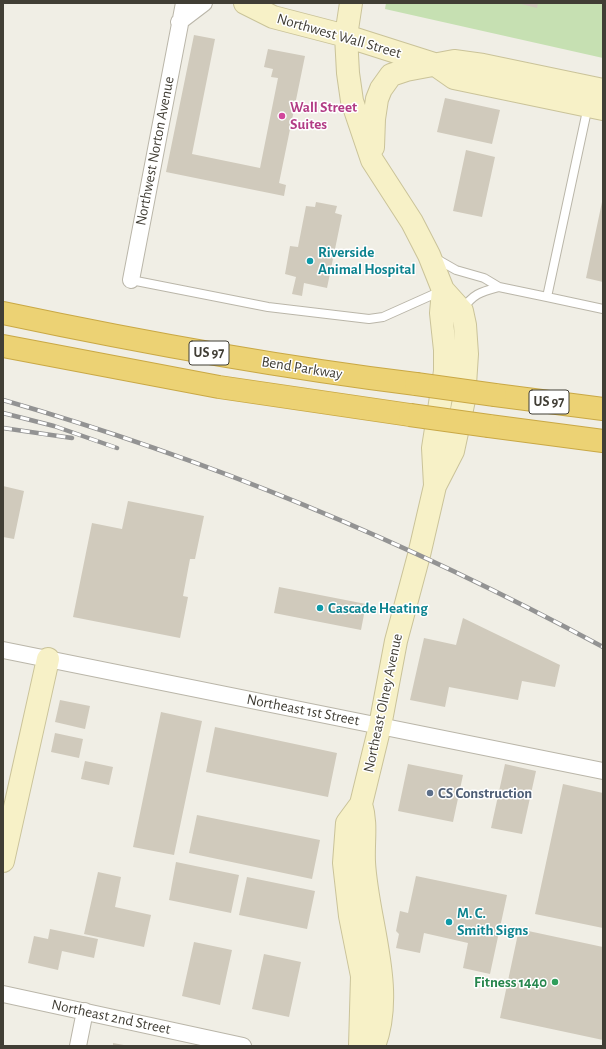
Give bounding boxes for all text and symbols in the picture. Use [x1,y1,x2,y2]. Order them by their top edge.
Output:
street label: Northwest Wall Street [275,10,403,62]
street label: Northwest Norton Avenue [132,75,178,227]
place label: Wall Street Suites [290,98,357,133]
marker: Wall Street Suites [277,111,287,121]
place label: Riverside Animal Hospital [318,243,416,278]
marker: Riverside Animal Hospital [305,256,315,266]
road number: US 97 [189,341,229,365]
street label: Bend Parkway [260,353,344,383]
road number: US 97 [529,390,569,414]
place label: Cascade Heating [328,599,428,617]
marker: Cascade Heating [315,603,325,613]
street label: Northeast Olney Avenue [359,632,407,774]
street label: Northeast 1st Street [245,690,361,730]
place label: CS Construction [438,784,532,802]
marker: CS Construction [425,788,435,798]
place label: M. C. Smith Signs [457,904,528,939]
marker: M. C. Smith Signs [444,917,454,927]
place label: Fitness 1440 [474,973,547,991]
marker: Fitness 1440 [550,977,560,987]
street label: Northeast 2nd Street [50,996,172,1038]

